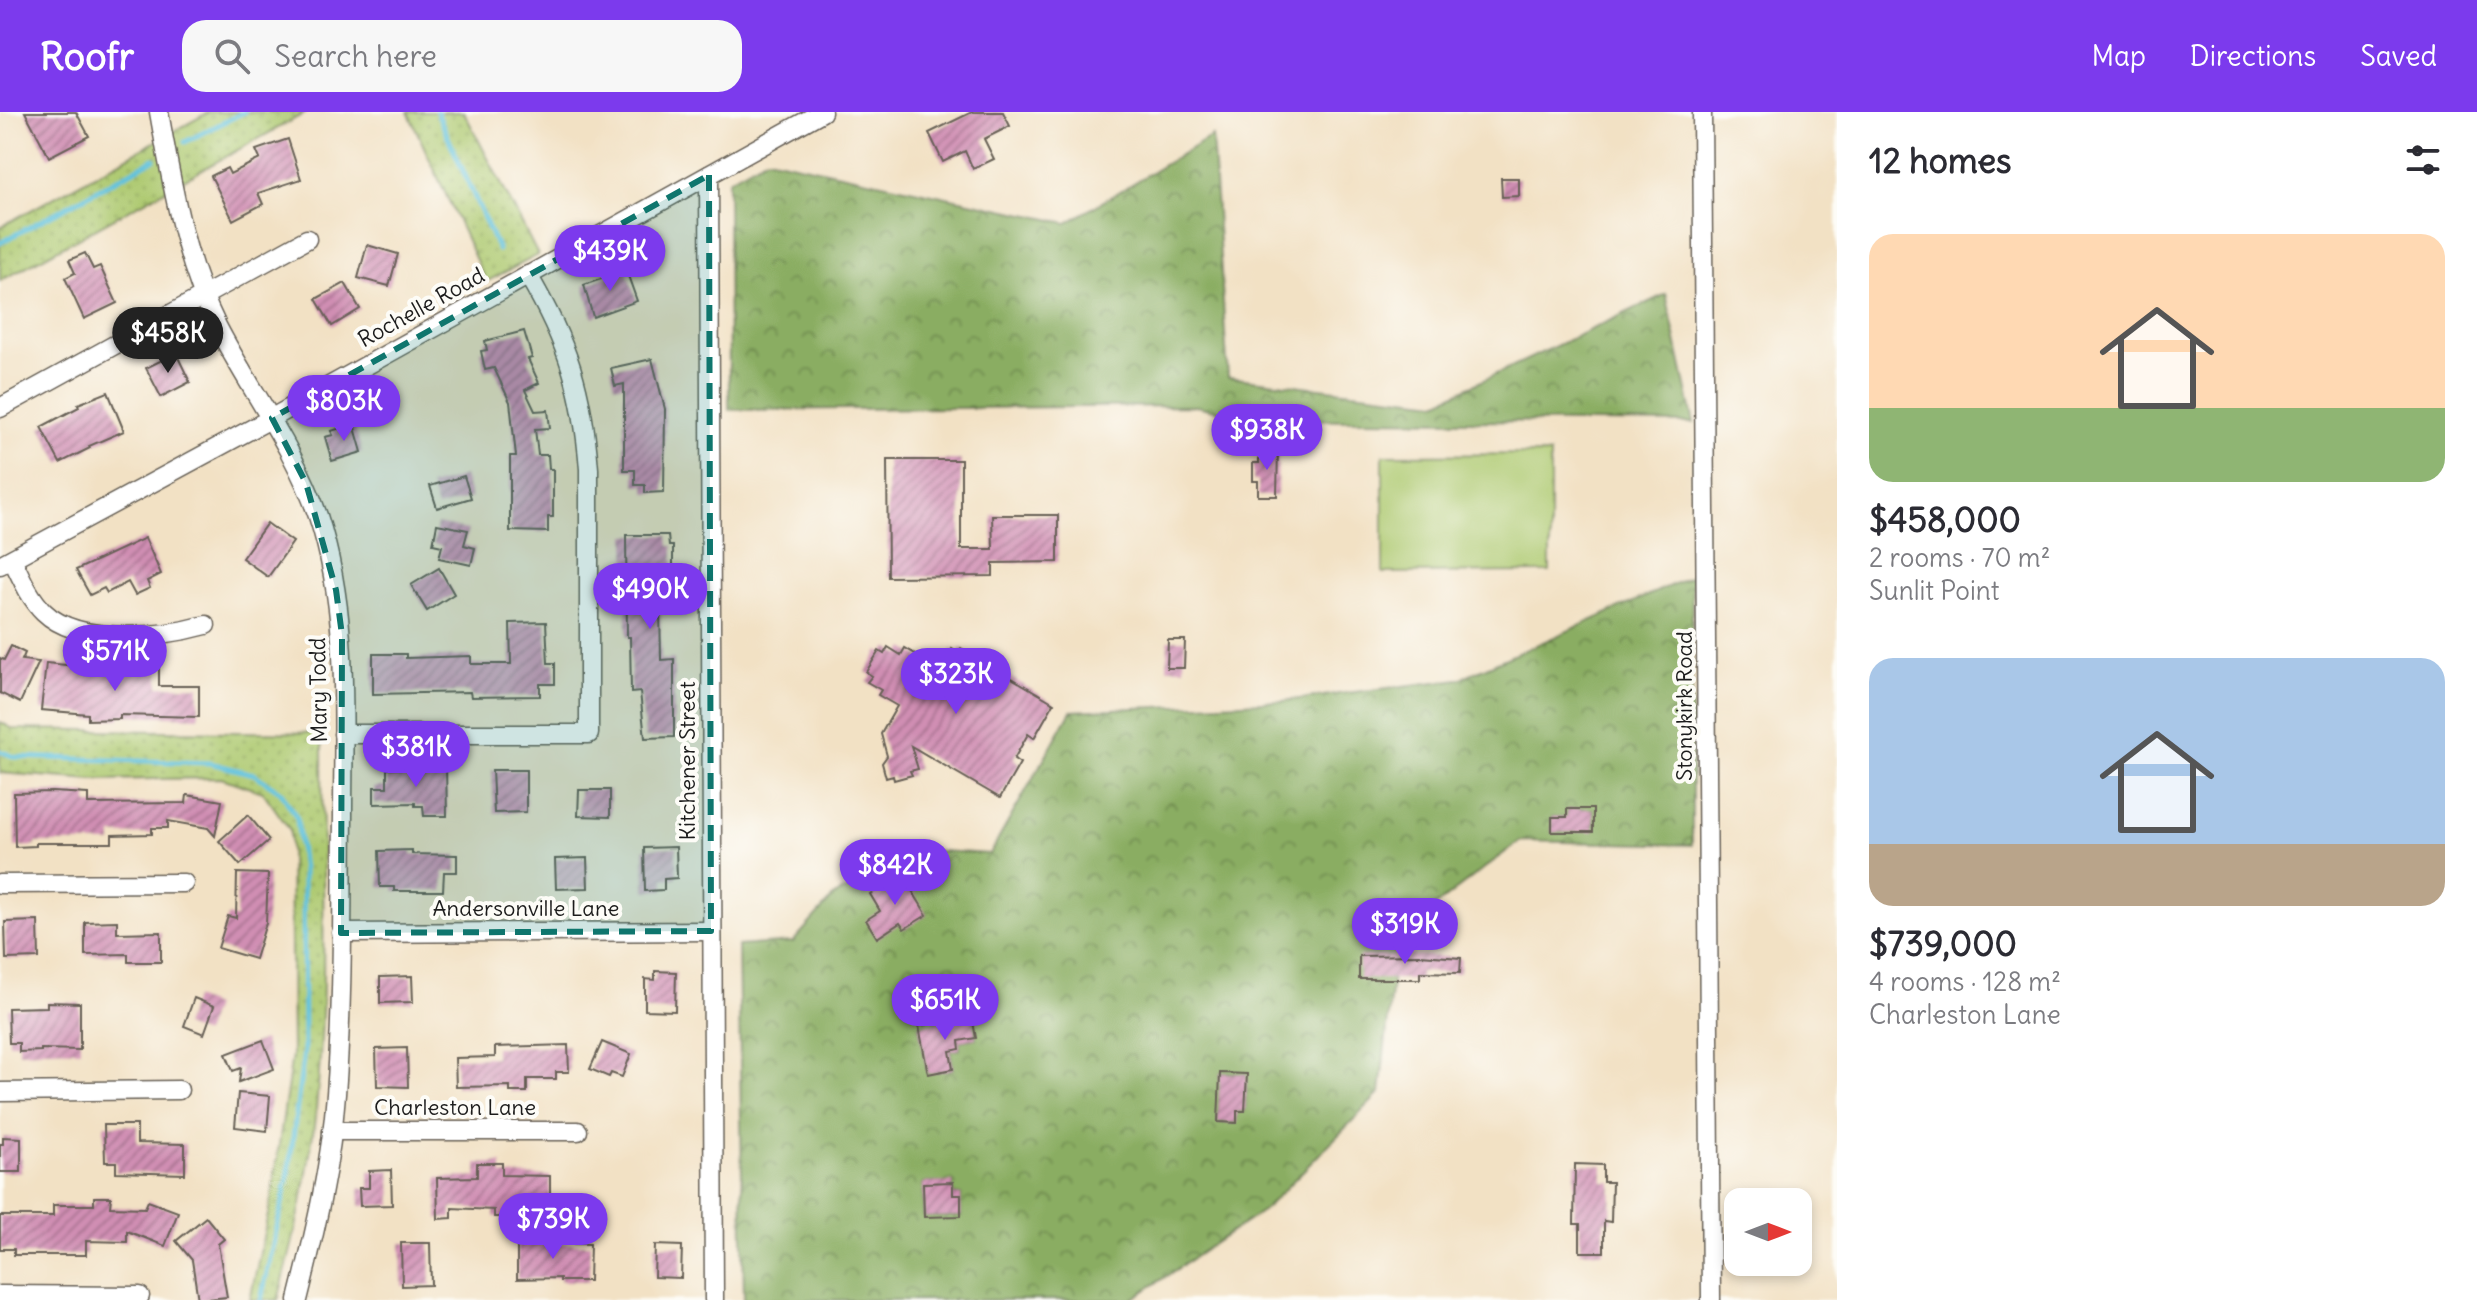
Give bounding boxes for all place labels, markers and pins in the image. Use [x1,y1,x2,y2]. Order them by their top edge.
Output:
pin: $439K [554,225,666,293]
pin: $458K [112,307,224,375]
pin: $803K [288,375,400,443]
pin: $938K [1211,404,1323,472]
pin: $490K [594,563,706,631]
pin: $571K [59,625,171,693]
pin: $323K [900,648,1012,716]
pin: $381K [360,721,472,789]
pin: $842K [839,839,951,907]
pin: $319K [1349,898,1461,966]
pin: $651K [889,974,1001,1042]
pin: $739K [497,1193,609,1261]

